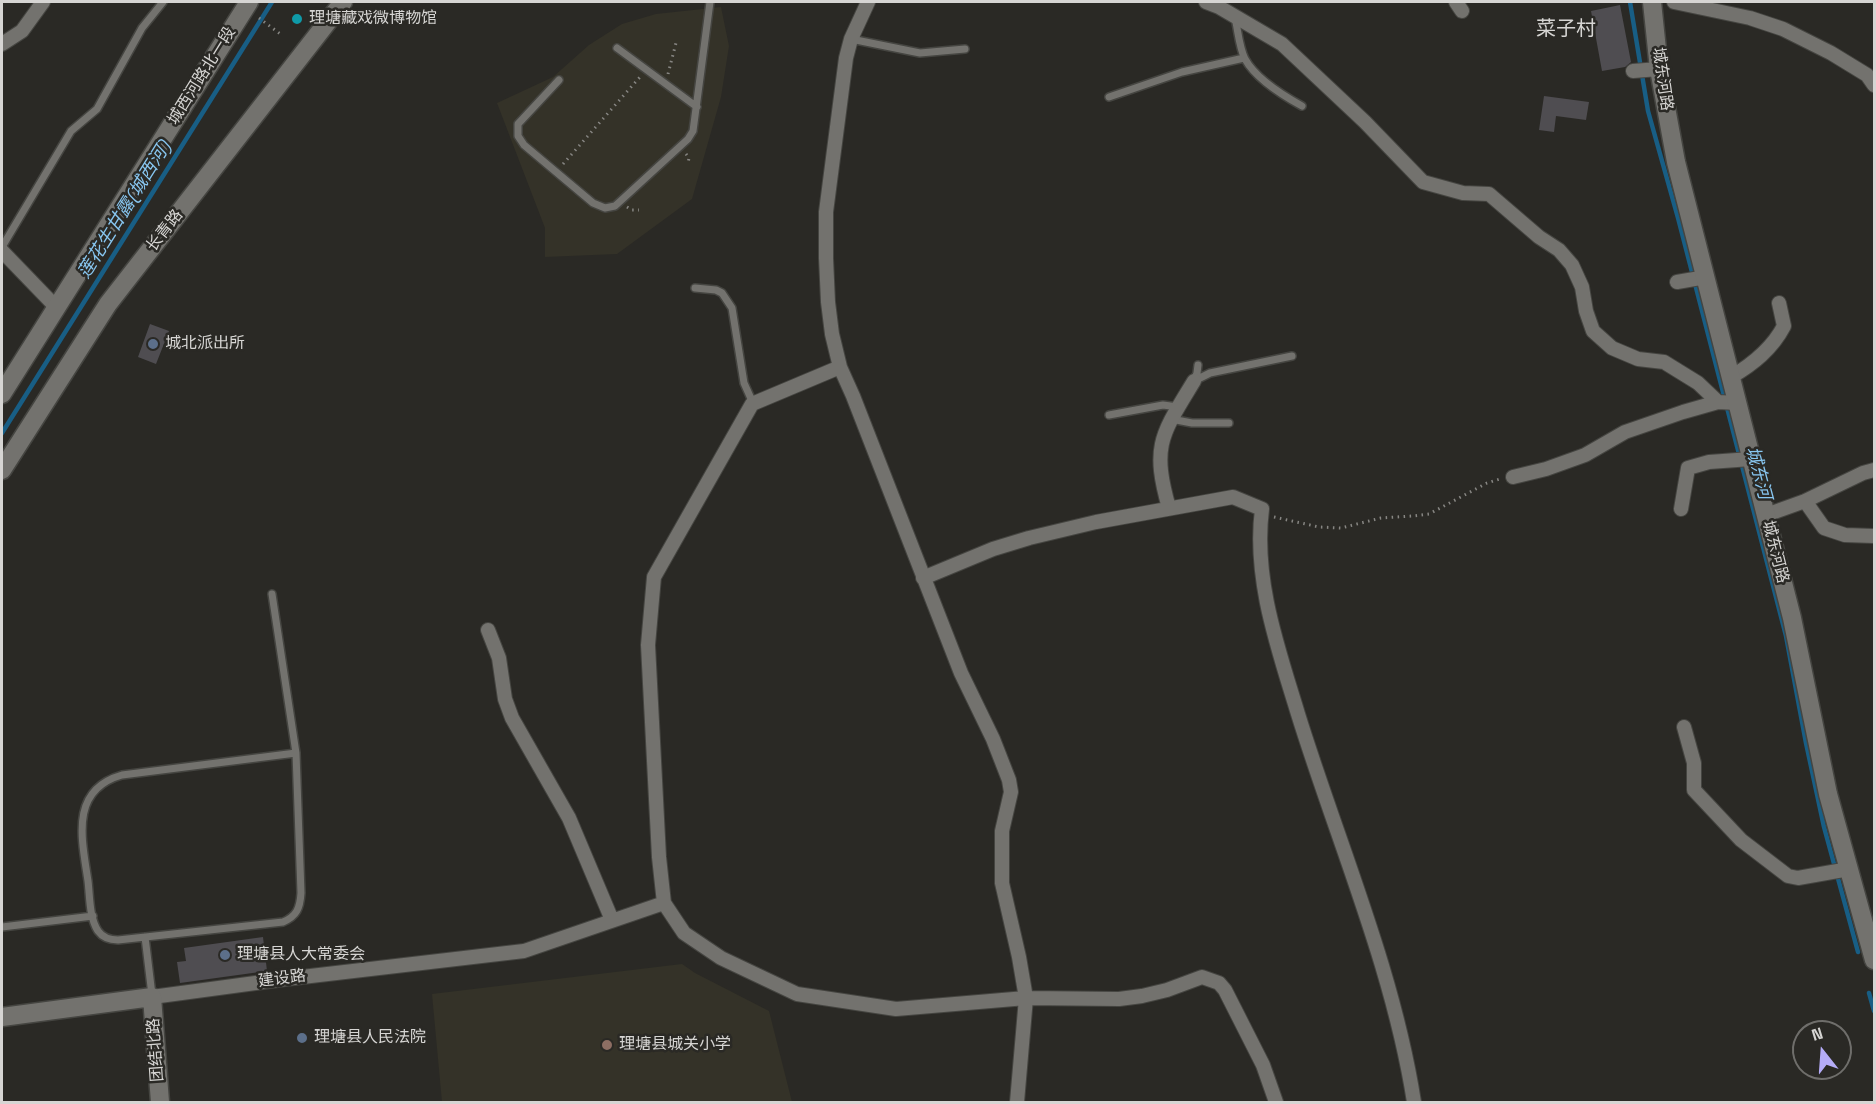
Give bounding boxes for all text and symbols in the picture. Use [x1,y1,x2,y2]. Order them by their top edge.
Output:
place label: 理塘藏戏微博物馆 [309,9,437,29]
marker: 理塘藏戏微博物馆 [290,12,304,26]
district label: 菜子村 [1536,18,1596,42]
street label: 城西河路北一段 [164,23,240,129]
street label: 城东河路 [1648,46,1676,112]
water label: 莲花生甘露(城西河) [74,137,176,283]
street label: 长青路 [143,206,187,256]
place label: 城北派出所 [165,334,245,354]
marker: 城北派出所 [146,337,160,351]
water label: 城东河 [1741,444,1775,502]
street label: 城东河路 [1758,519,1792,585]
place label: 理塘县人大常委会 [237,945,365,965]
marker: 理塘县人大常委会 [218,948,232,962]
street label: 建设路 [257,967,307,991]
street label: 团结北路 [144,1017,168,1083]
north arrow [1792,1020,1852,1080]
text: N [1809,1023,1825,1046]
place label: 理塘县人民法院 [314,1028,426,1048]
marker: 理塘县人民法院 [295,1031,309,1045]
place label: 理塘县城关小学 [619,1035,731,1055]
marker: 理塘县城关小学 [600,1038,614,1052]

